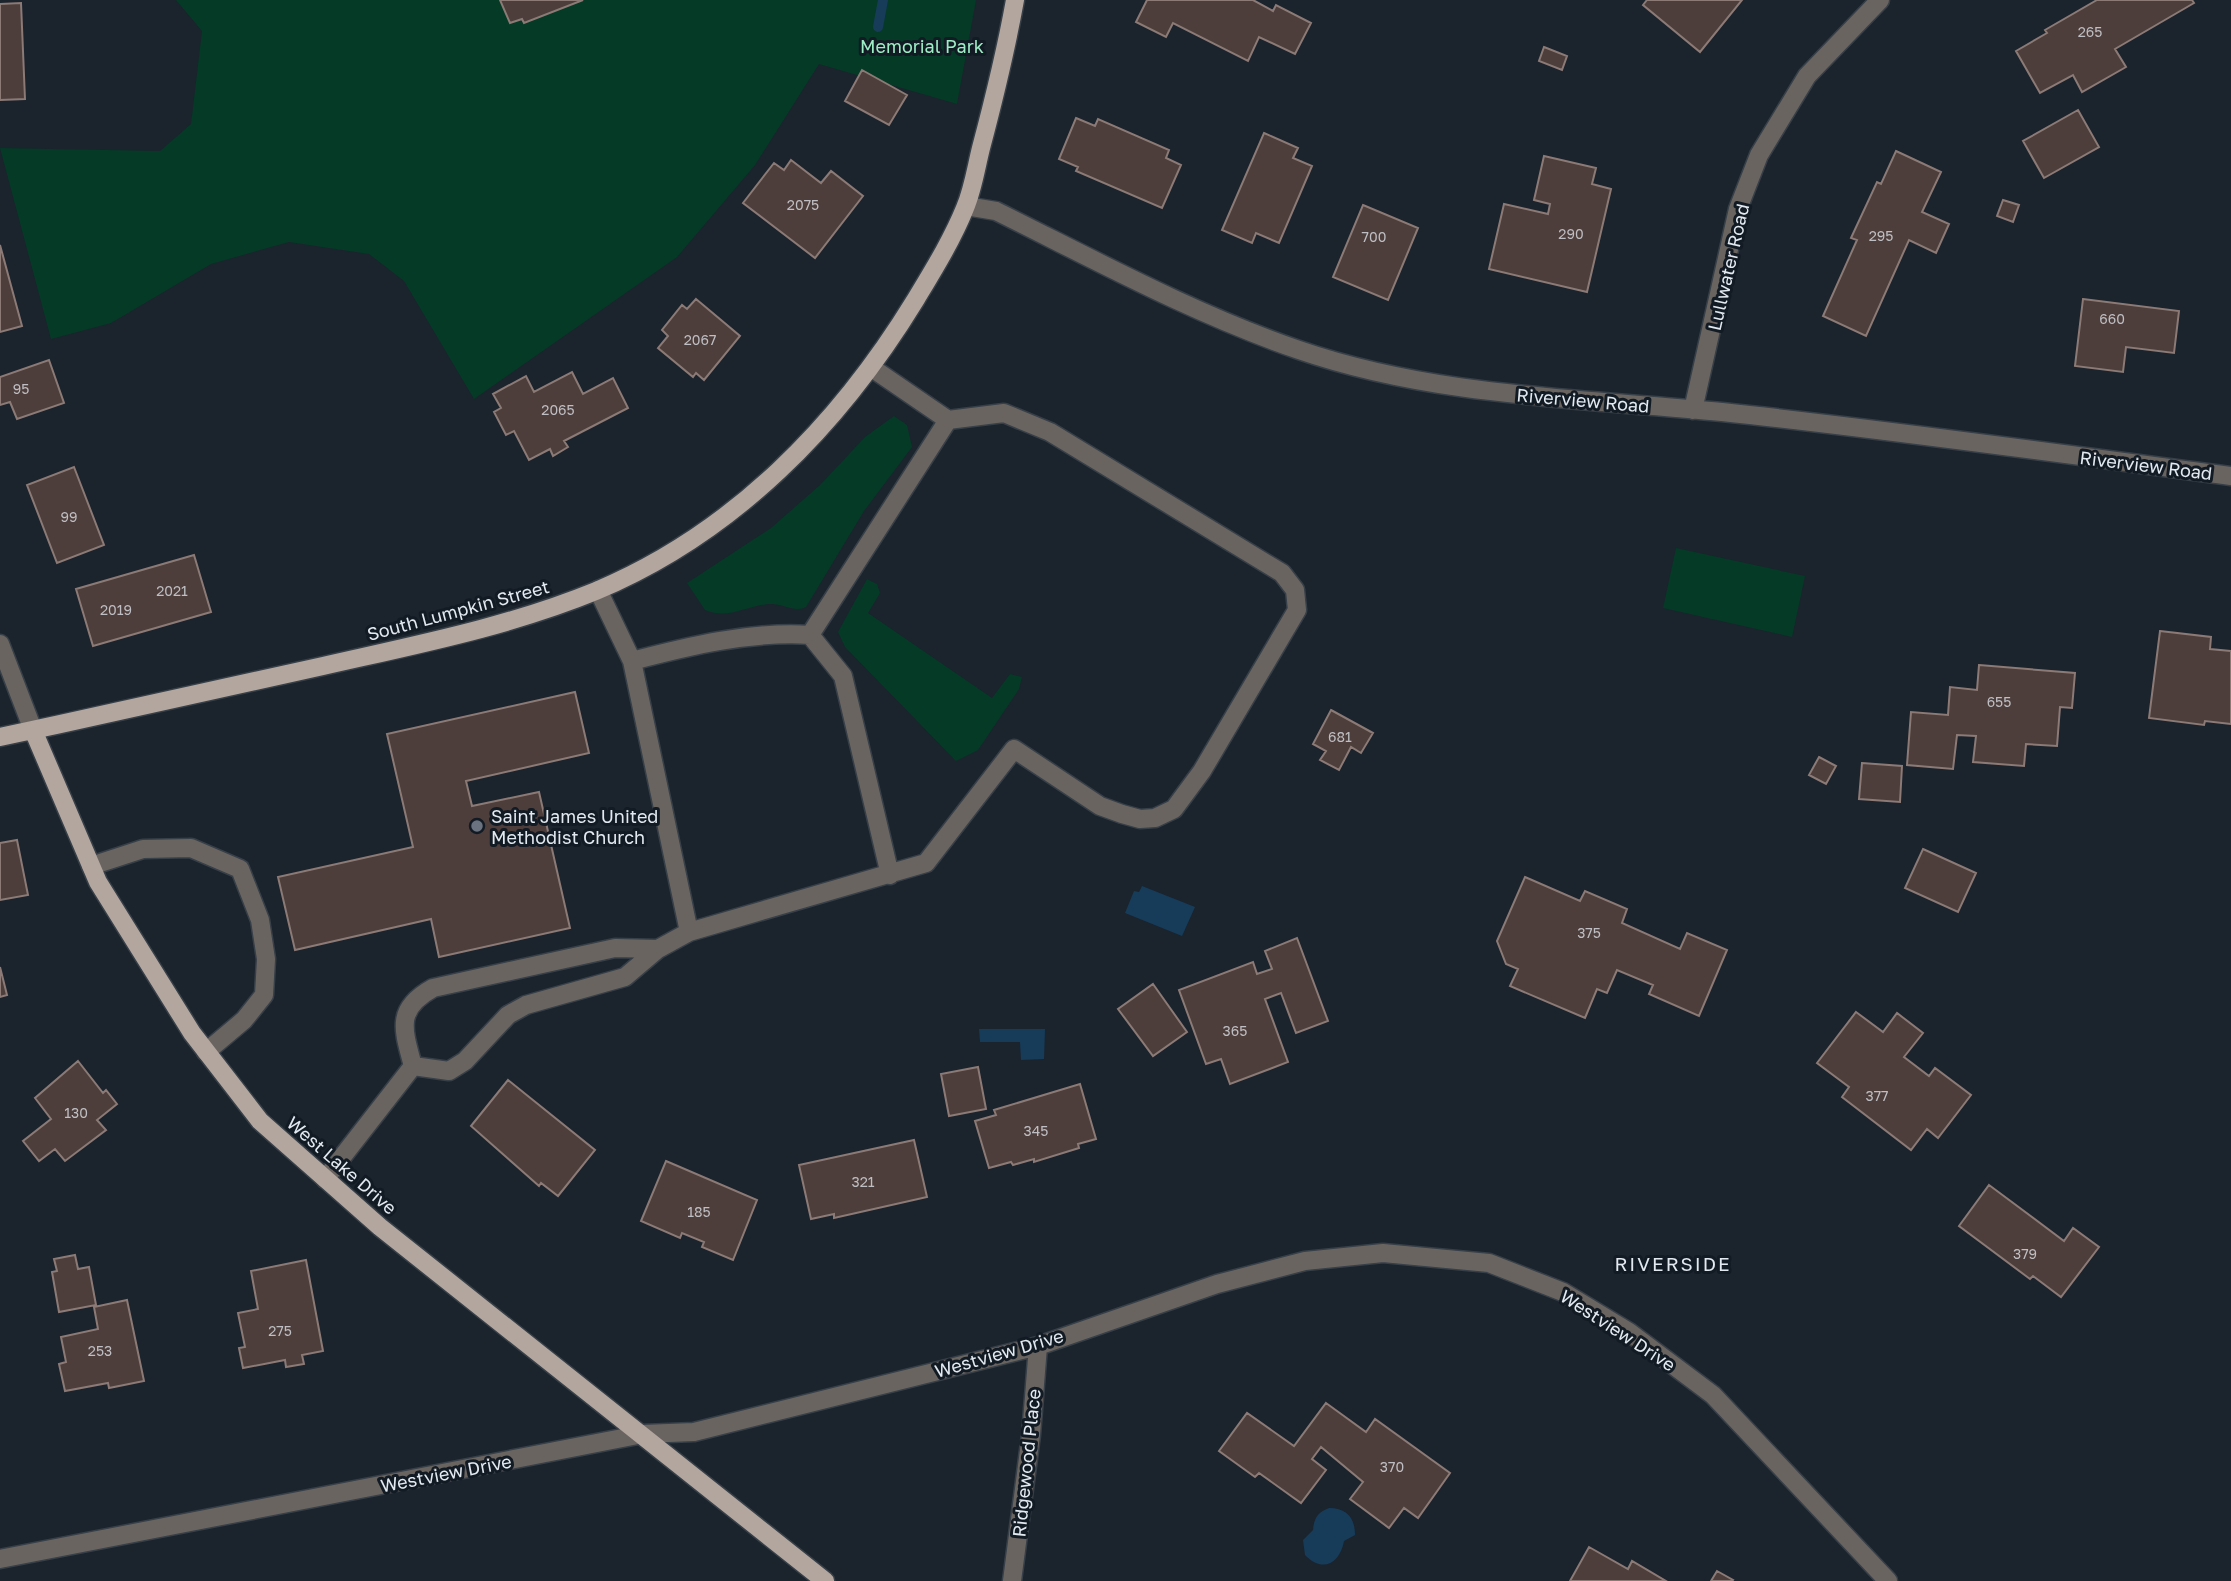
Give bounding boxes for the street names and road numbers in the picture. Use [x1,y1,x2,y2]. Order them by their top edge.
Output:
street label: Lullwater Road [1703,201,1753,333]
street label: Riverview Road [1516,383,1650,417]
street label: Riverview Road [2079,446,2213,484]
street label: South Lumpkin Street [365,575,551,645]
street label: West Lake Drive [283,1111,401,1219]
street label: Westview Drive [1556,1285,1680,1375]
street label: Westview Drive [932,1324,1066,1382]
street label: Ridgewood Place [1007,1388,1045,1538]
street label: Westview Drive [379,1450,513,1496]

